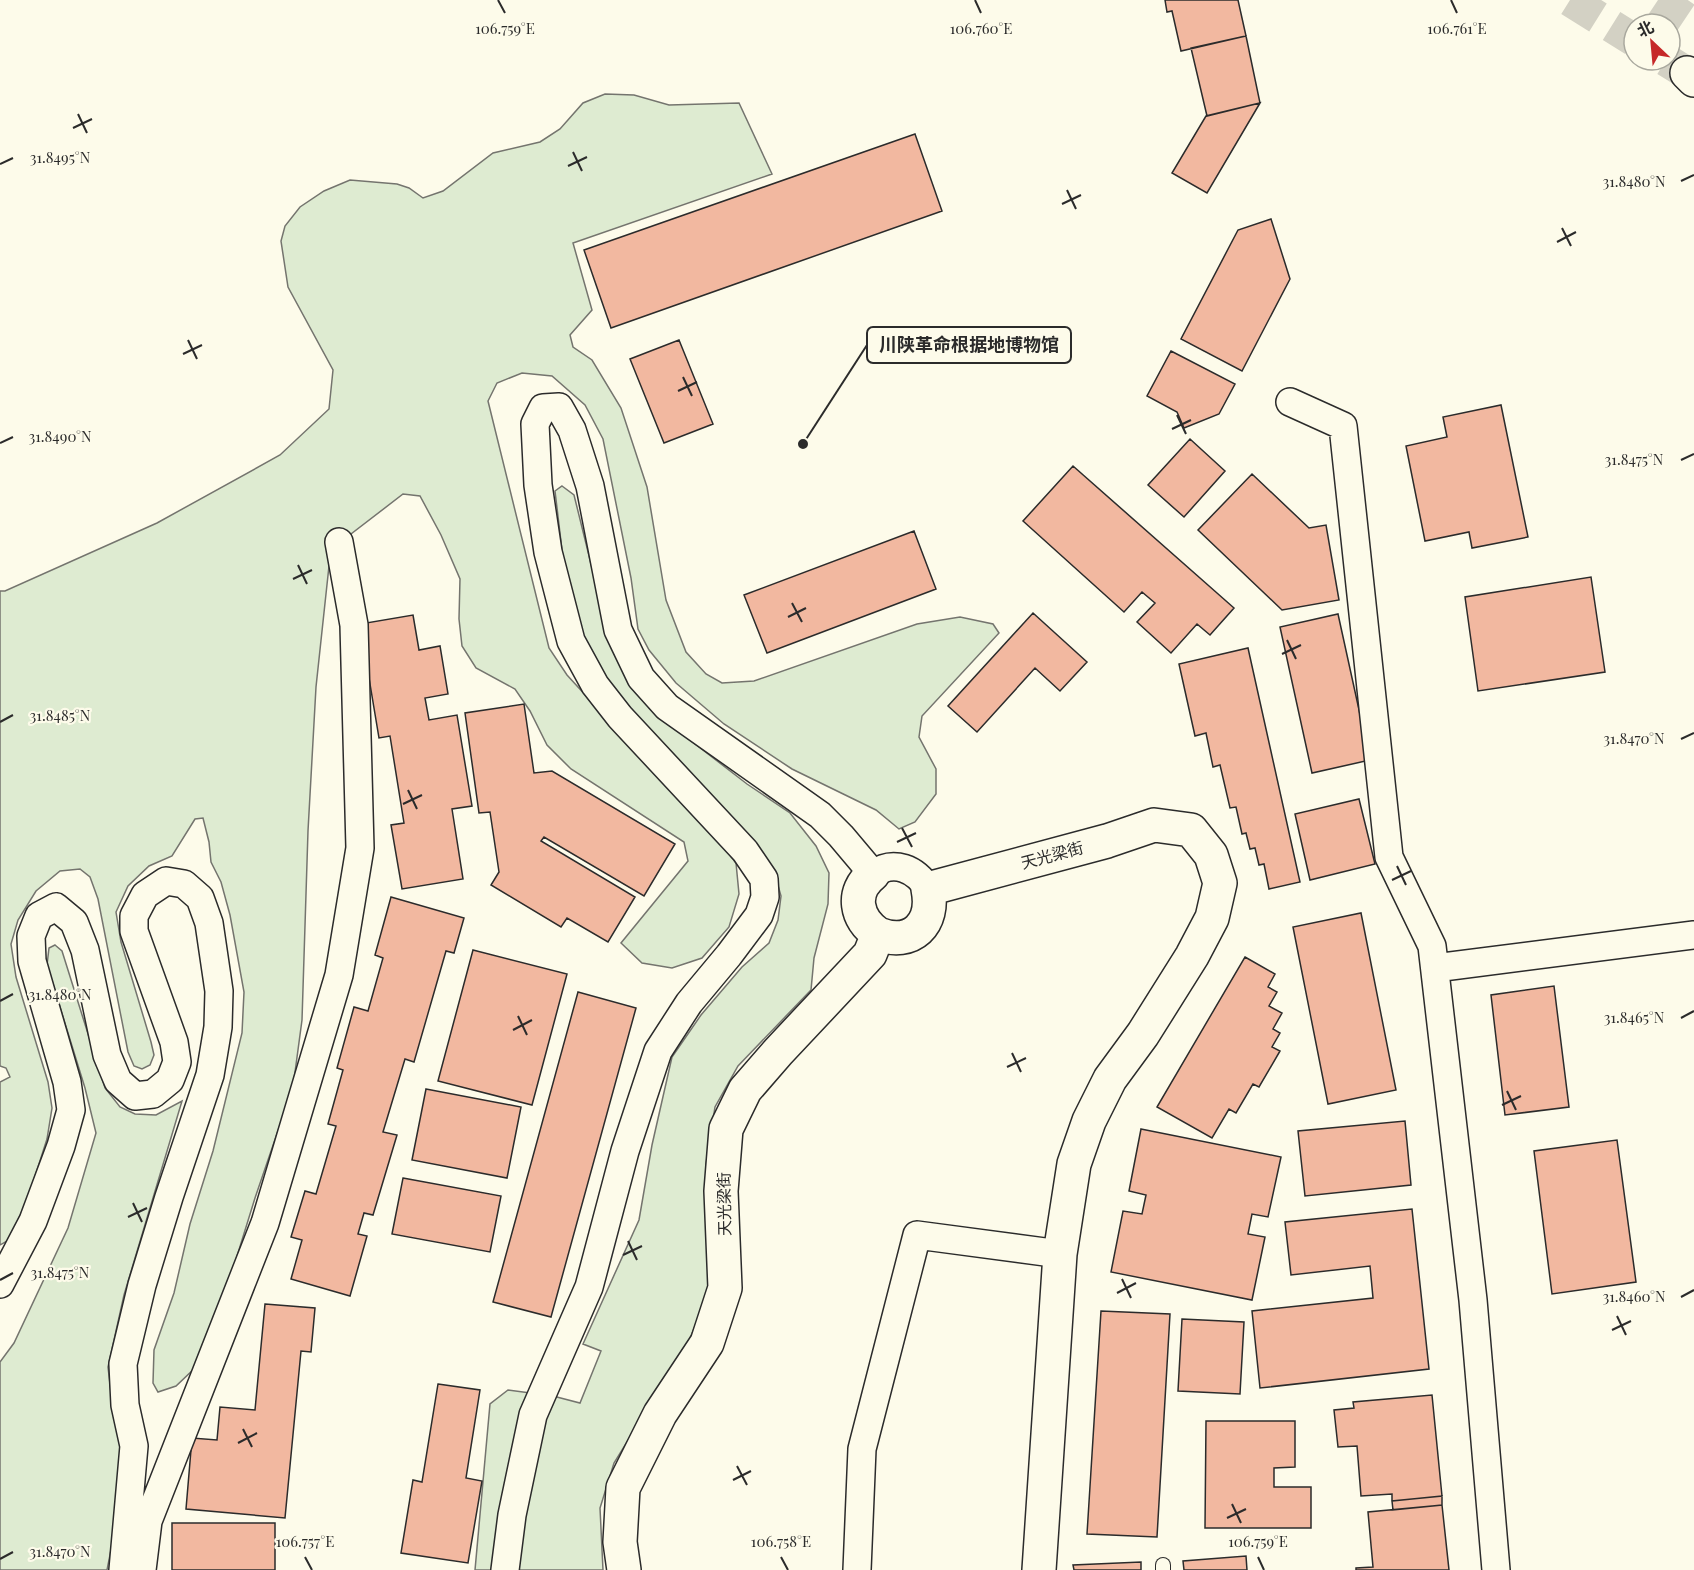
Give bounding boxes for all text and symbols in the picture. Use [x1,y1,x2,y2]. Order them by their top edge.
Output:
north arrow [1622,12,1682,72]
text: 北 [1633,15,1657,41]
text: 106.759°E [475,18,535,38]
text: 106.760°E [950,18,1012,38]
text: 106.761°E [1427,18,1487,38]
text: 31.8495°N [30,147,91,167]
text: 31.8480°N [1602,171,1666,191]
callout: 川陕革命根据地博物馆 [867,327,1071,363]
text: 川陕革命根据地博物馆 [879,332,1059,356]
text: 31.8490°N [28,426,92,446]
text: 31.8475°N [1605,449,1664,469]
text: 31.8485°N [30,705,91,725]
text: 31.8470°N [1603,728,1665,748]
street label: 天光梁街 [1018,836,1086,873]
text: 31.8480°N [28,984,92,1004]
text: 31.8465°N [1604,1007,1665,1027]
street label: 天光梁街 [712,1172,735,1236]
text: 31.8475°N [31,1262,90,1282]
text: 31.8460°N [1602,1286,1666,1306]
text: 106.757°E [276,1531,334,1551]
text: 106.758°E [751,1531,811,1551]
text: 106.759°E [1228,1531,1288,1551]
text: 31.8470°N [29,1541,91,1561]

